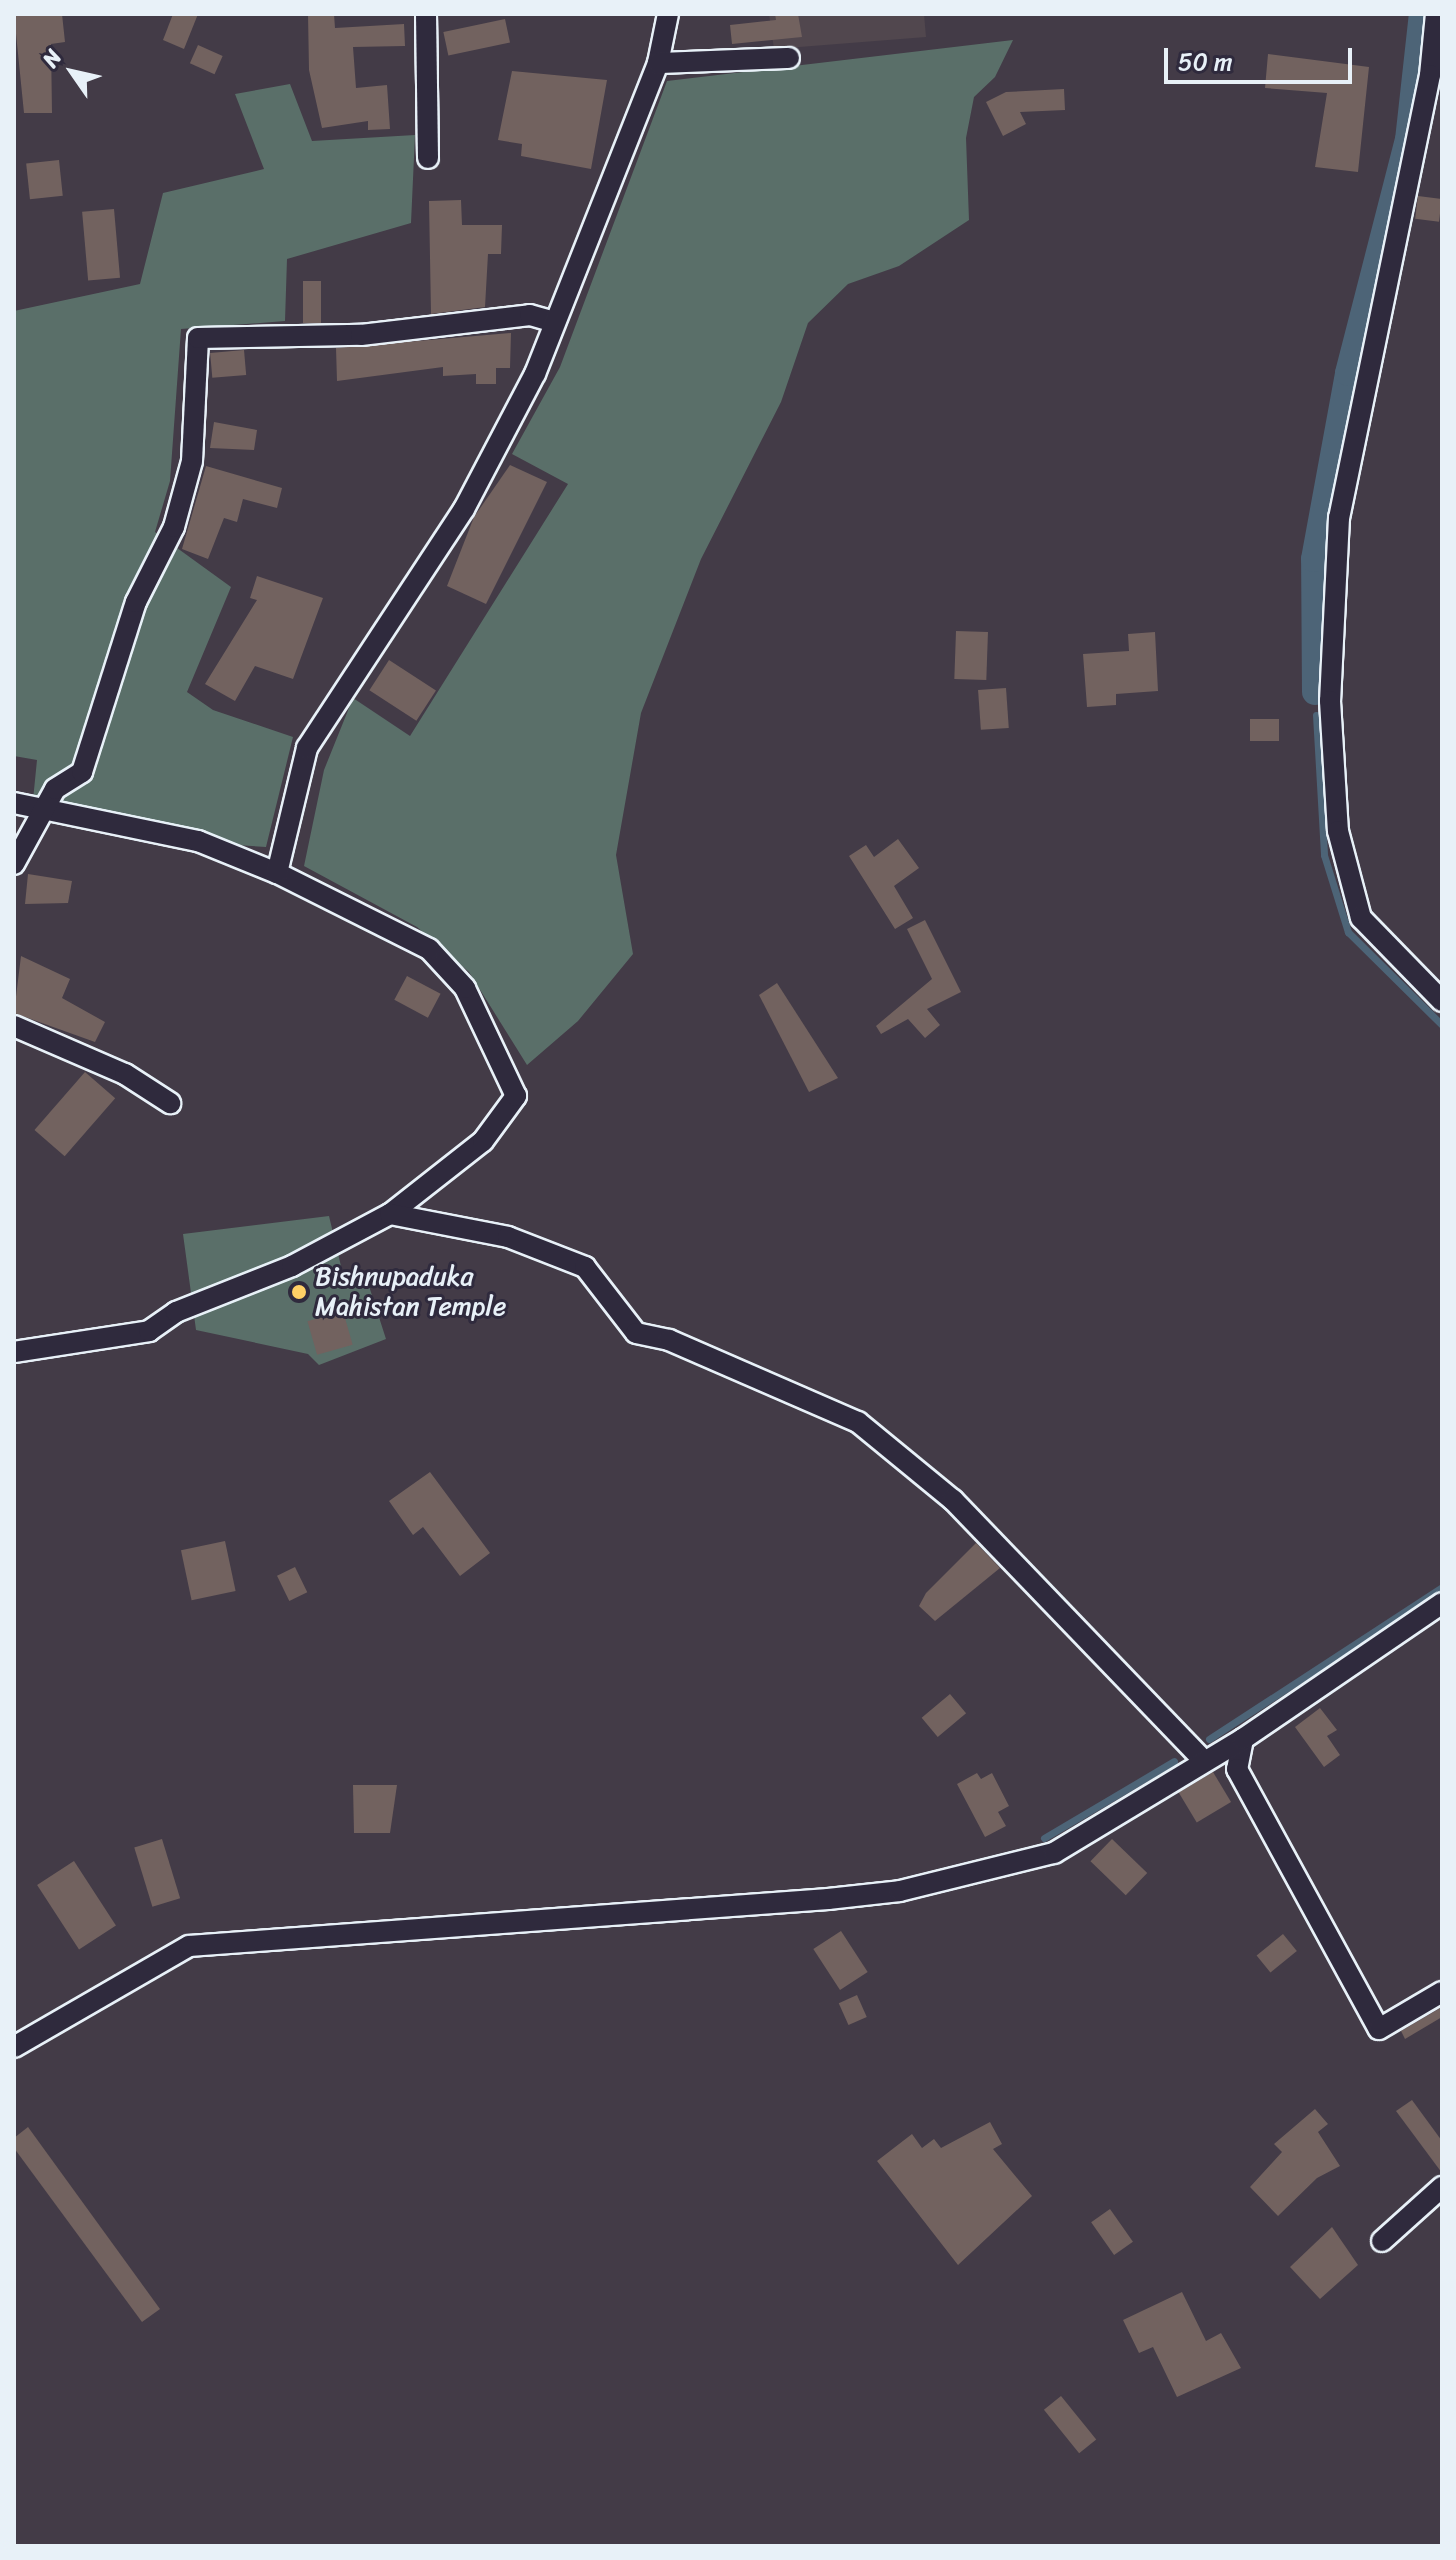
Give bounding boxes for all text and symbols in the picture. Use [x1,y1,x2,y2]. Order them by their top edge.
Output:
north arrow [32,32,112,112]
scale bar [1168,32,1356,82]
text: N [31,41,72,76]
text: 50 m [1178,41,1233,83]
place label: Bishnupaduka Mahistan Temple [315,1261,506,1322]
marker: Bishnupaduka Mahistan Temple [290,1283,308,1301]

